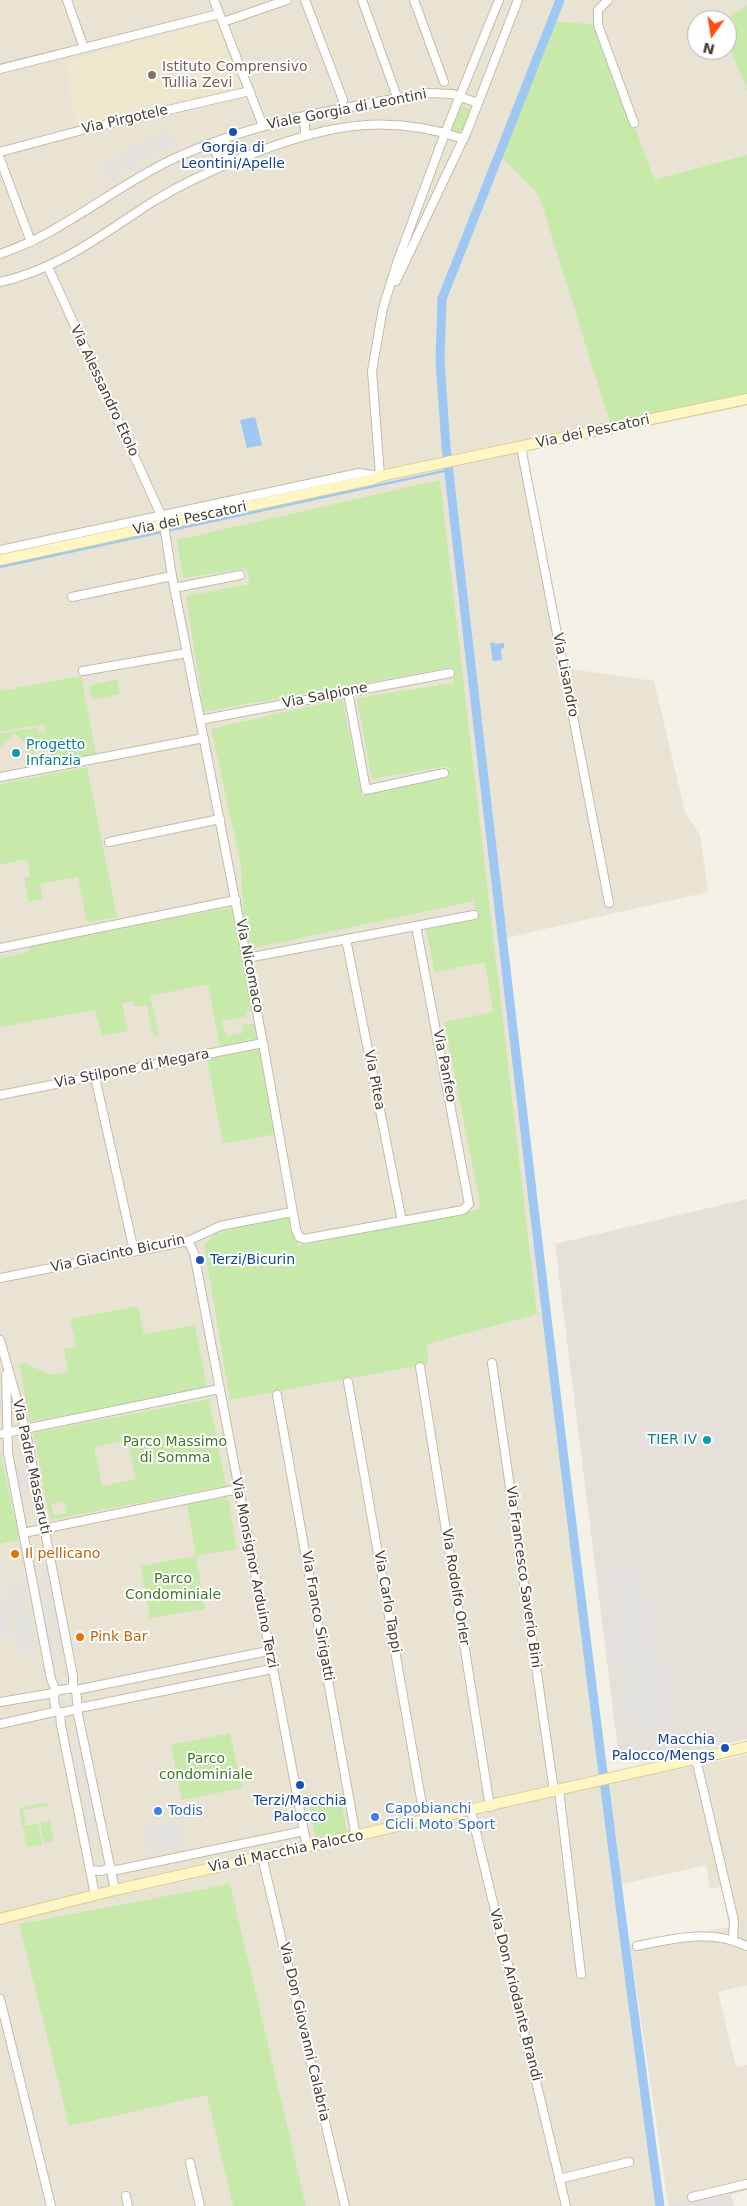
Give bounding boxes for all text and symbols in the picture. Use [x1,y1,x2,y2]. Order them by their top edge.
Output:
north arrow [687,10,737,60]
text: N [701,40,716,58]
place label: Istituto Comprensivo Tullia Zevi [162,59,308,92]
marker: Istituto Comprensivo Tullia Zevi [146,69,158,81]
street label: Viale Gorgia di Leontini [266,86,428,134]
street label: Via Pirgotele [80,102,170,138]
marker: Gorgia di Leontini/Apelle [227,126,239,138]
place label: Gorgia di Leontini/Apelle [181,140,285,172]
street label: Via Alessandro Etolo [66,323,142,459]
street label: Via dei Pescatori [535,412,651,452]
street label: Via dei Pescatori [132,499,248,539]
street label: Via Lisandro [549,631,581,719]
street label: Via Salpione [281,680,369,712]
place label: Progetto Infanzia [26,737,85,770]
marker: Progetto Infanzia [10,747,22,759]
street label: Via Nicomaco [232,918,266,1014]
street label: Via Panfeo [429,1028,459,1104]
street label: Via Stilpone di Megara [53,1046,211,1092]
street label: Via Pitea [360,1049,388,1111]
street label: Via Giacinto Bicurin [49,1232,187,1276]
place label: Terzi/Bicurin [210,1252,295,1268]
marker: Terzi/Bicurin [194,1254,206,1266]
street label: Via Padre Massaruti [8,1398,54,1536]
place label: TIER IV [648,1432,697,1448]
park label: Parco Massimo di Somma [123,1434,227,1466]
marker: TIER IV [701,1434,713,1446]
street label: Via Monsignor Arduino Terzi [227,1476,281,1670]
street label: Via Francesco Saverio Bini [502,1485,544,1669]
street label: Via Rodolfo Orler [437,1527,473,1647]
place label: Il pellicano [25,1546,100,1562]
marker: Il pellicano [9,1548,21,1560]
street label: Via Carlo Tappi [370,1549,404,1655]
street label: Via Franco Sirigatti [297,1550,337,1682]
park label: Parco Condominiale [125,1571,221,1604]
place label: Pink Bar [90,1629,147,1645]
marker: Pink Bar [74,1631,86,1643]
place label: Macchia Palocco/Mengs [612,1732,715,1764]
marker: Macchia Palocco/Mengs [719,1742,731,1754]
park label: Parco condominiale [159,1751,253,1784]
marker: Terzi/Macchia Palocco [294,1779,306,1791]
place label: Terzi/Macchia Palocco [253,1793,347,1825]
place label: Capobianchi Cicli Moto Sport [385,1801,495,1834]
place label: Todis [168,1803,203,1819]
marker: Todis [152,1805,164,1817]
marker: Capobianchi Cicli Moto Sport [369,1811,381,1823]
street label: Via di Macchia Palocco [207,1827,365,1877]
street label: Via Don Ariodante Brandi [485,1907,545,2083]
street label: Via Don Giovanni Calabria [275,1941,333,2123]

